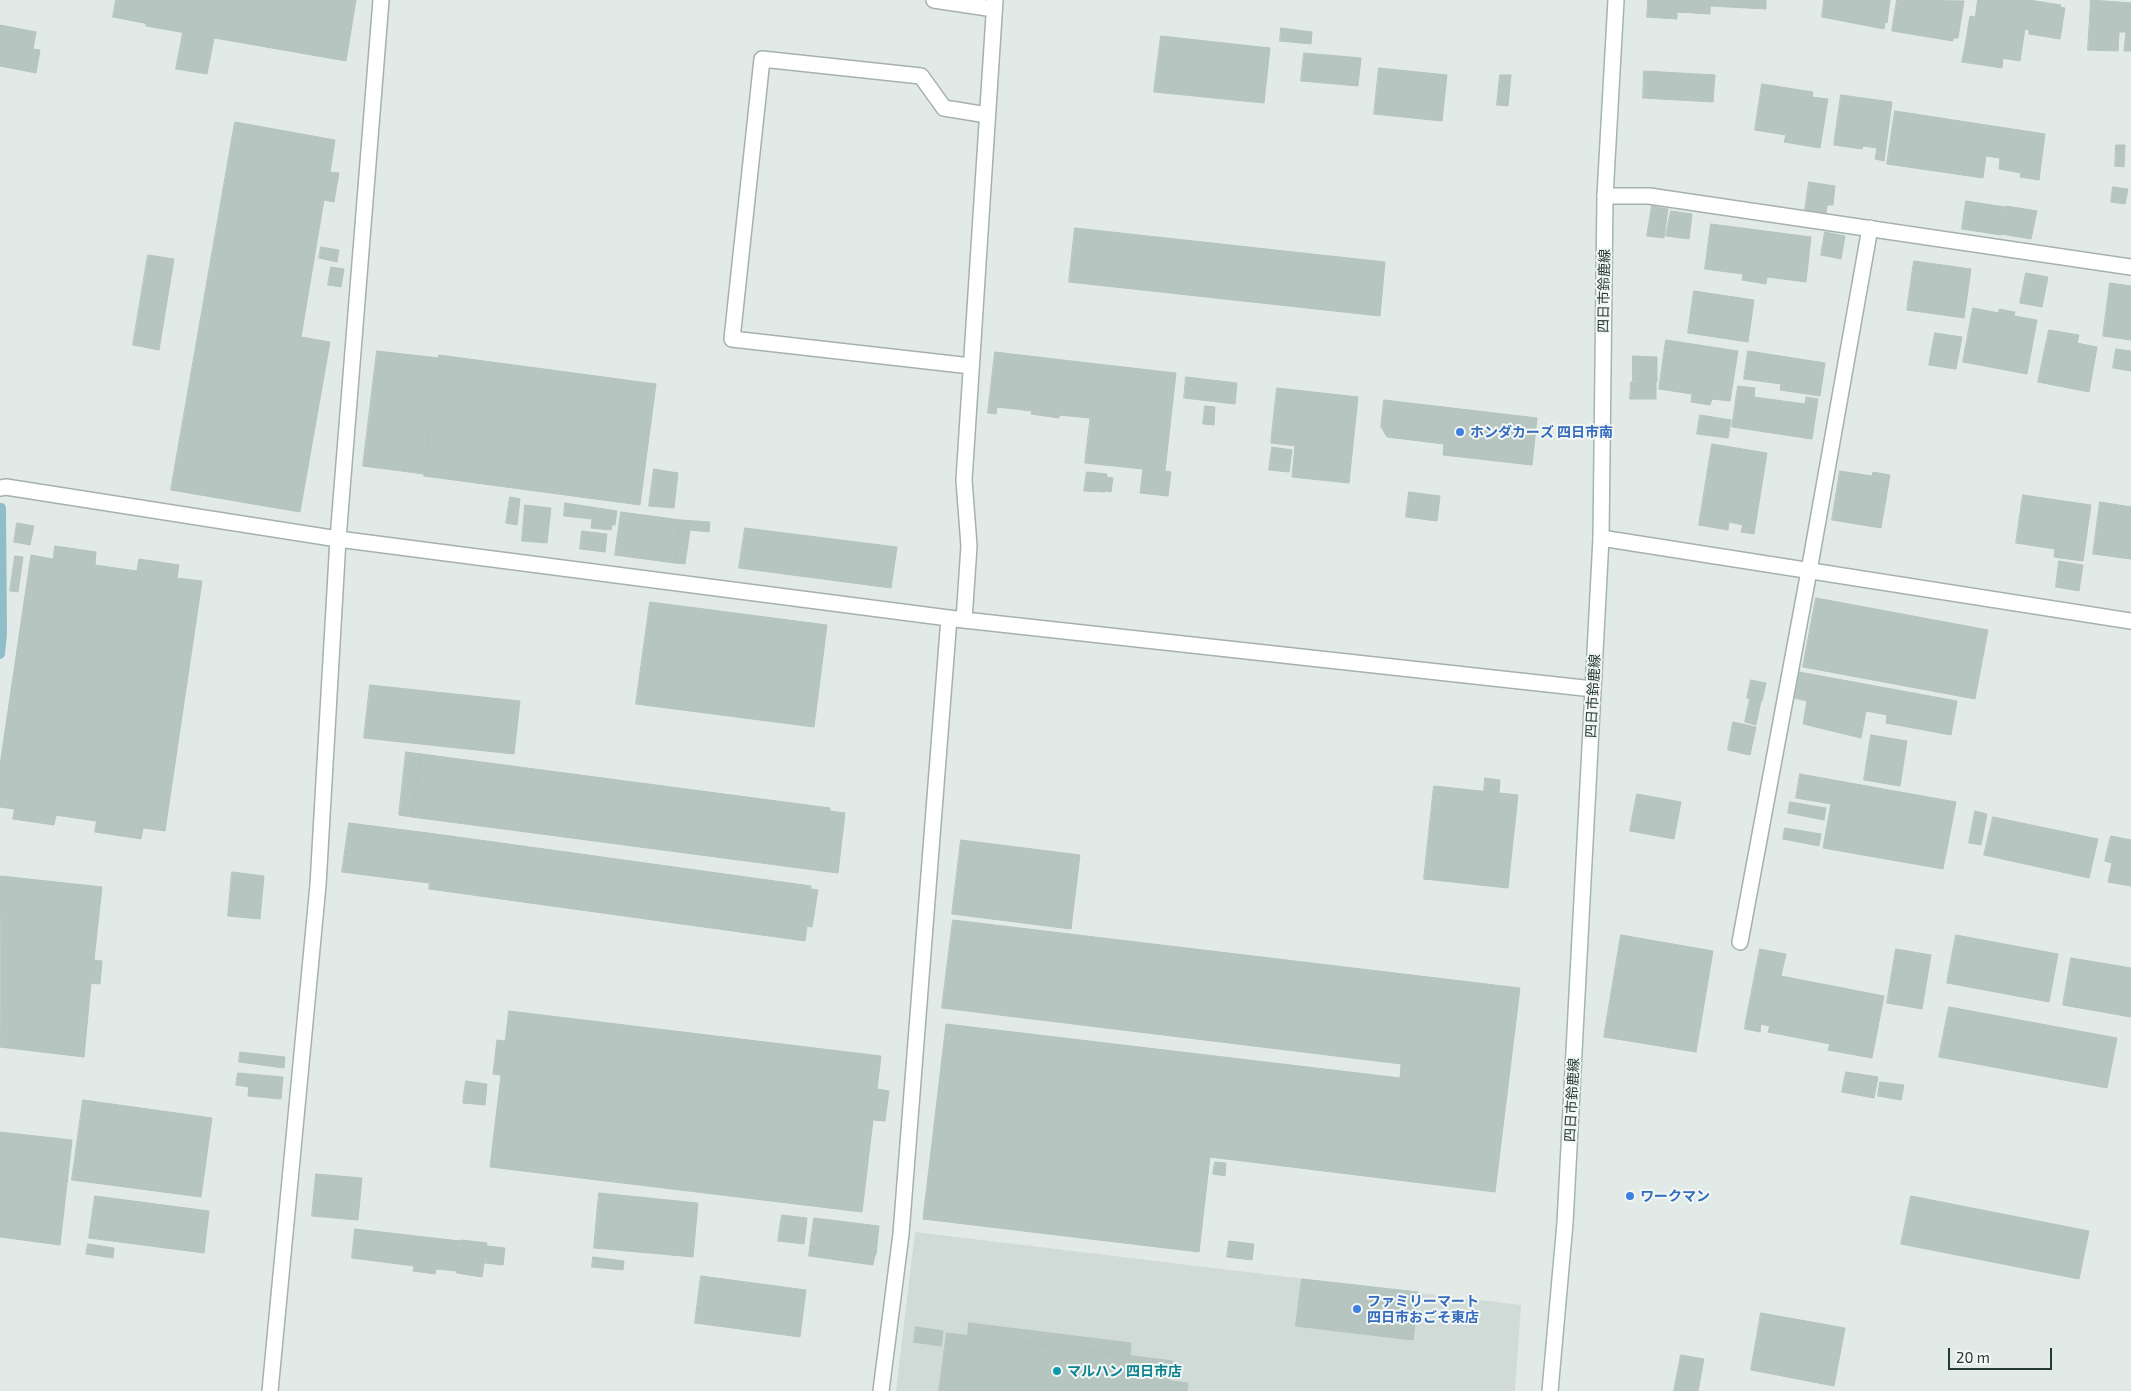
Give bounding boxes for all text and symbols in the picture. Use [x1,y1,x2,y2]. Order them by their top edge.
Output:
street label: 四日市鈴鹿線 [1595,249,1613,333]
place label: ホンダカーズ 四日市南 [1470,424,1613,440]
marker: ホンダカーズ 四日市南 [1454,426,1466,438]
street label: 四日市鈴鹿線 [1582,654,1604,738]
street label: 四日市鈴鹿線 [1561,1058,1583,1142]
place label: ワークマン [1640,1188,1710,1204]
marker: ワークマン [1624,1190,1636,1202]
place label: ファミリーマート 四日市おごそ東店 [1367,1293,1479,1325]
marker: ファミリーマート 四日市おごそ東店 [1351,1303,1363,1315]
scale bar [1951,1338,2055,1370]
text: 20 m [1956,1348,1990,1366]
place label: マルハン 四日市店 [1067,1363,1182,1379]
marker: マルハン 四日市店 [1051,1365,1063,1377]

